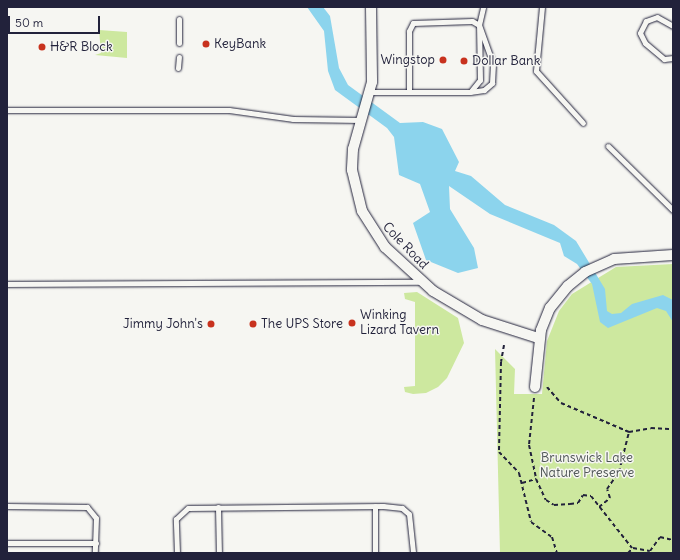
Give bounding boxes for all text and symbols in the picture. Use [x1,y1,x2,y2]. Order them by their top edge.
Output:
scale bar [10,8,102,34]
text: 50 m [15,15,43,30]
place label: KeyBank [214,36,266,52]
place label: H&R Block [50,39,113,55]
marker: KeyBank [201,39,211,49]
marker: H&R Block [37,42,47,52]
place label: Wingstop [380,52,435,68]
place label: Dollar Bank [472,53,540,69]
marker: Wingstop [438,55,448,65]
marker: Dollar Bank [459,56,469,66]
street label: Cole Road [379,219,431,273]
place label: Winking Lizard Tavern [360,308,439,339]
place label: Jimmy John's [123,316,203,332]
place label: The UPS Store [261,316,343,332]
marker: Winking Lizard Tavern [347,318,357,328]
marker: Jimmy John's [206,319,216,329]
marker: The UPS Store [248,319,258,329]
park label: Brunswick Lake Nature Preserve [540,451,634,482]

